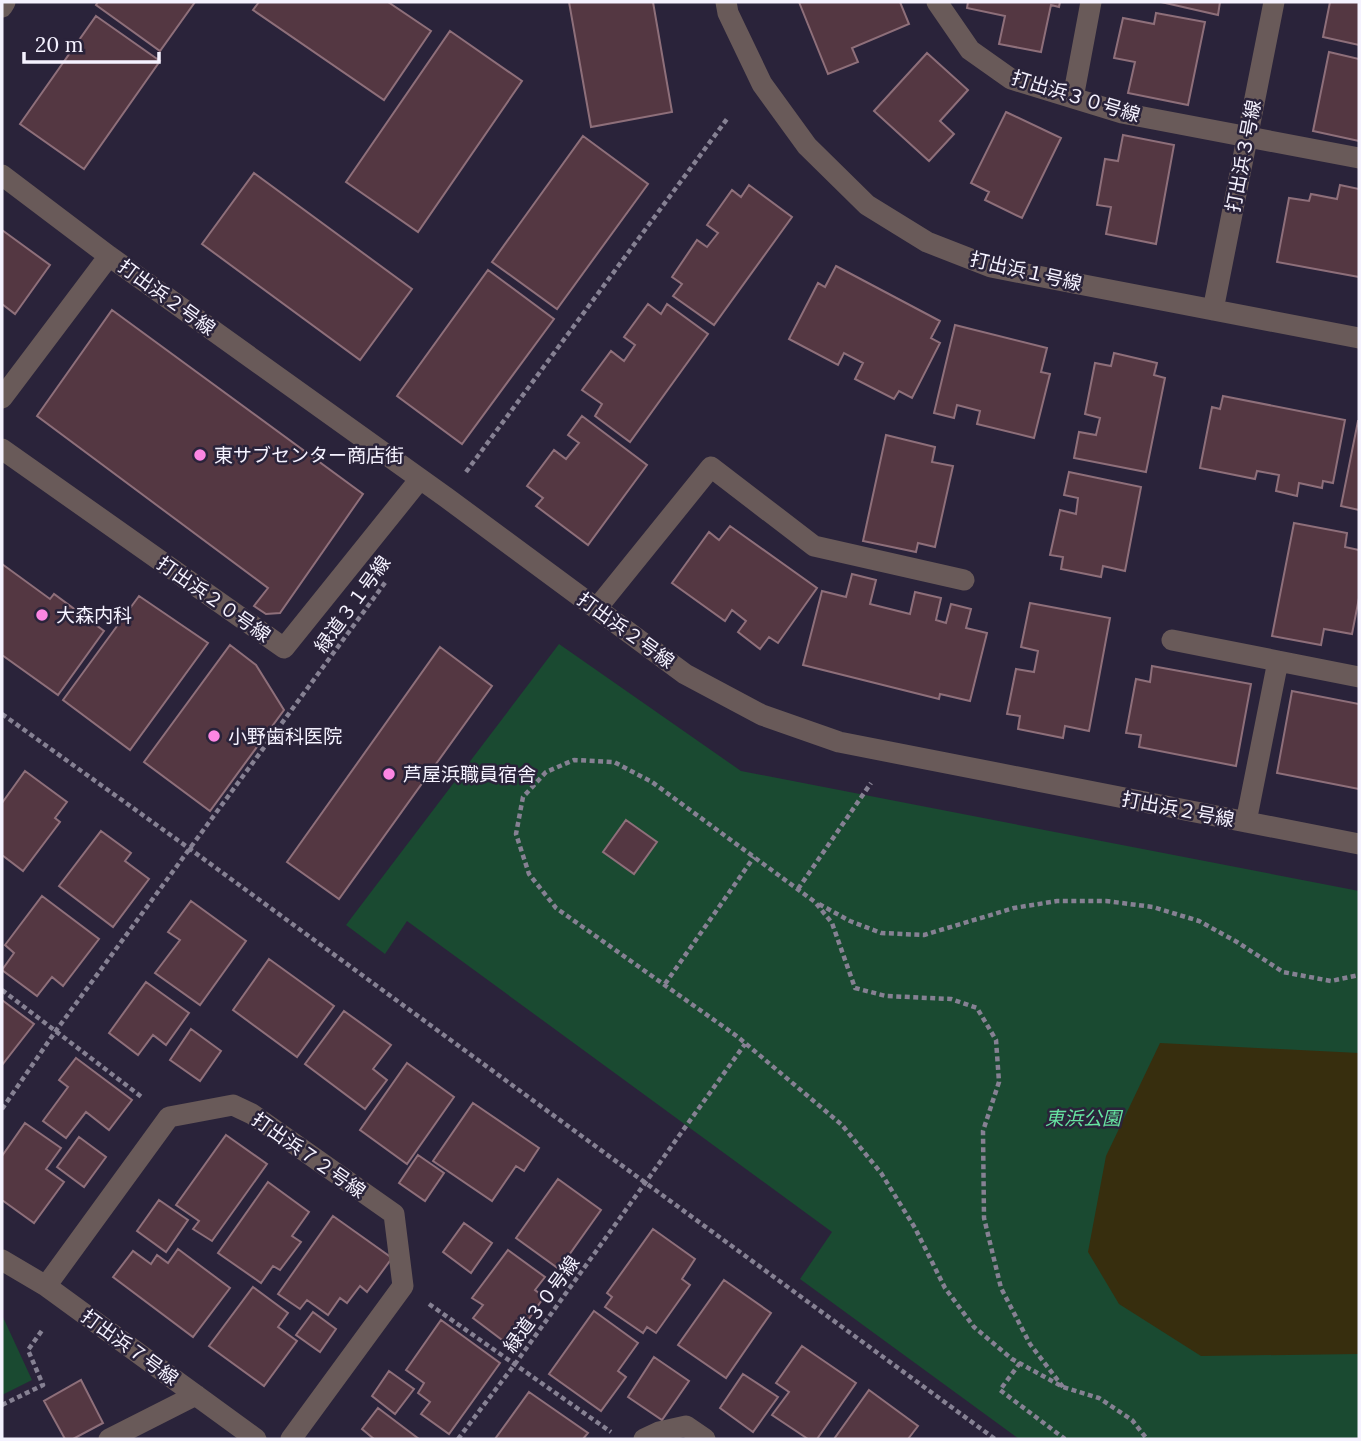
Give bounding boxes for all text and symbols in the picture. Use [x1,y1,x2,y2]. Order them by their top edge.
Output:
scale bar [24,21,159,65]
text: 20 m [35,31,84,58]
street label: 打出浜３０号線 [1009,65,1143,127]
street label: 打出浜３号線 [1220,98,1266,214]
street label: 打出浜１号線 [968,246,1084,296]
street label: 打出浜２号線 [114,254,220,340]
place label: 東サブセンター商店街 [214,443,404,467]
marker: 東サブセンター商店街 [192,447,208,463]
street label: 打出浜２０号線 [153,551,275,647]
street label: 緑道３１号線 [309,551,395,657]
street label: 打出浜２号線 [573,587,679,673]
place label: 大森内科 [56,603,132,627]
marker: 大森内科 [34,607,50,623]
place label: 小野歯科医院 [228,724,342,748]
marker: 小野歯科医院 [206,728,222,744]
place label: 芦屋浜職員宿舎 [403,762,536,786]
marker: 芦屋浜職員宿舎 [381,766,397,782]
street label: 打出浜２号線 [1120,786,1236,832]
park label: 東浜公園 [1045,1106,1124,1130]
street label: 打出浜７２号線 [248,1107,370,1203]
street label: 緑道３０号線 [498,1251,584,1357]
street label: 打出浜７号線 [77,1304,183,1390]

